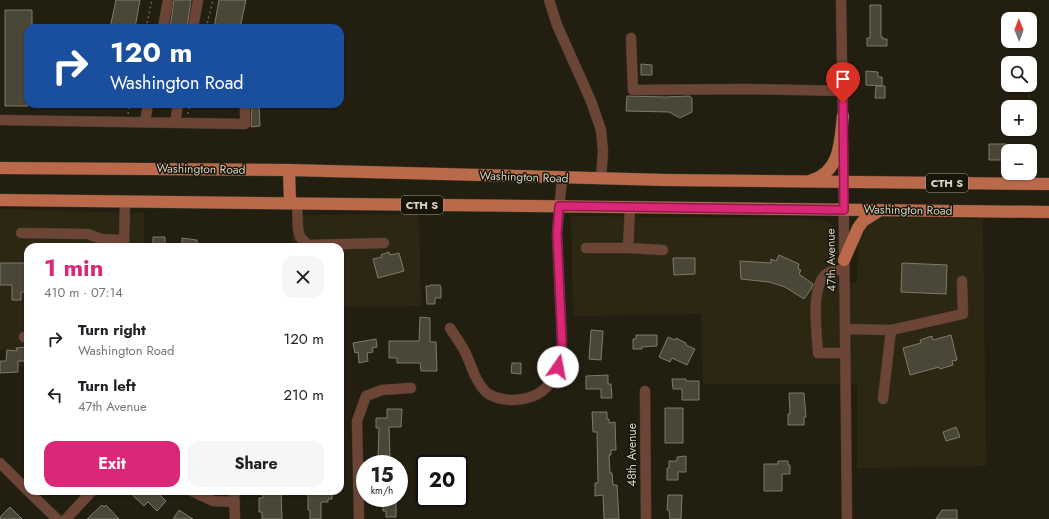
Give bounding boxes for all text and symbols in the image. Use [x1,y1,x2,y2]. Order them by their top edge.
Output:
north arrow [1001,12,1037,48]
map controls [1001,12,1037,180]
text: 120 m [110,32,193,73]
icon: right [44,40,96,92]
button: search [1001,56,1037,92]
pin [826,62,860,103]
icon: arrive [832,68,854,90]
text: Washington Road [110,70,244,96]
button: + [1001,100,1037,136]
button: − [1001,144,1037,180]
street label: Washington Road [156,159,246,179]
street label: Washington Road [479,166,569,188]
road number: CTH S [926,174,968,192]
road number: CTH S [401,196,443,214]
street label: Washington Road [863,200,953,220]
street label: 47th Avenue [821,228,841,292]
text: 1 min [44,250,104,285]
button: close [282,256,324,298]
text: 410 m · 07:14 [44,283,123,302]
text: Turn right [78,319,146,341]
icon: right [44,328,66,350]
text: 120 m [284,328,324,350]
text: Washington Road [78,341,175,360]
position arrow [537,346,579,388]
text: Turn left [78,375,136,397]
icon: left [44,384,66,406]
text: 210 m [284,384,324,406]
text: 47th Avenue [78,397,147,416]
street label: 48th Avenue [623,423,641,487]
button: Exit [44,441,180,487]
button: Share [188,441,324,487]
speed limit sign: 20 [416,455,468,507]
text: 15 [370,461,394,490]
text: km/h [371,483,393,498]

